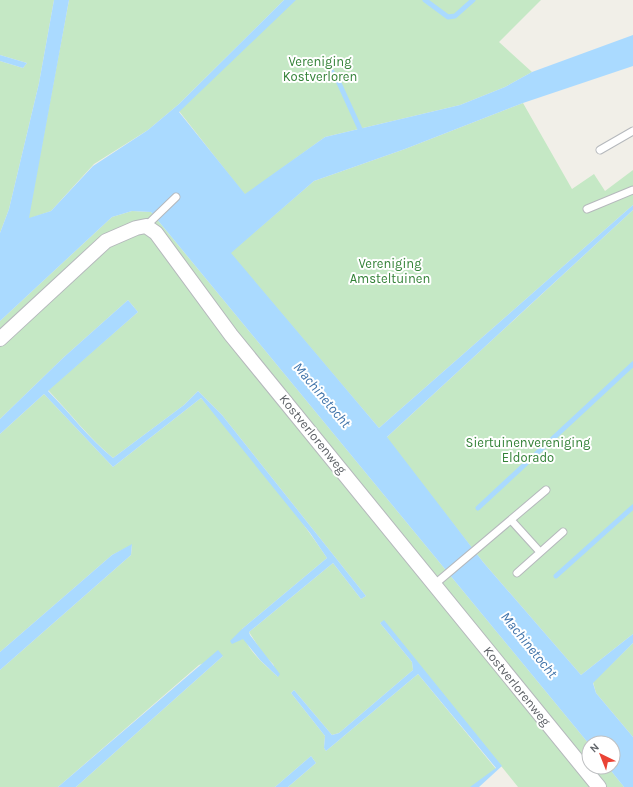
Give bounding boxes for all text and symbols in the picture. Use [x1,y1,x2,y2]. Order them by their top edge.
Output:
park label: Vereniging Kostverloren [283,54,357,84]
park label: Vereniging Amsteltuinen [350,256,430,286]
water label: Machinetocht [290,359,354,431]
street label: Kostverlorenweg [276,391,350,477]
park label: Siertuinenvereniging Eldorado [466,435,591,465]
water label: Machinetocht [497,609,561,682]
street label: Kostverlorenweg [480,643,554,729]
north arrow [581,735,621,775]
text: N [587,741,602,755]

